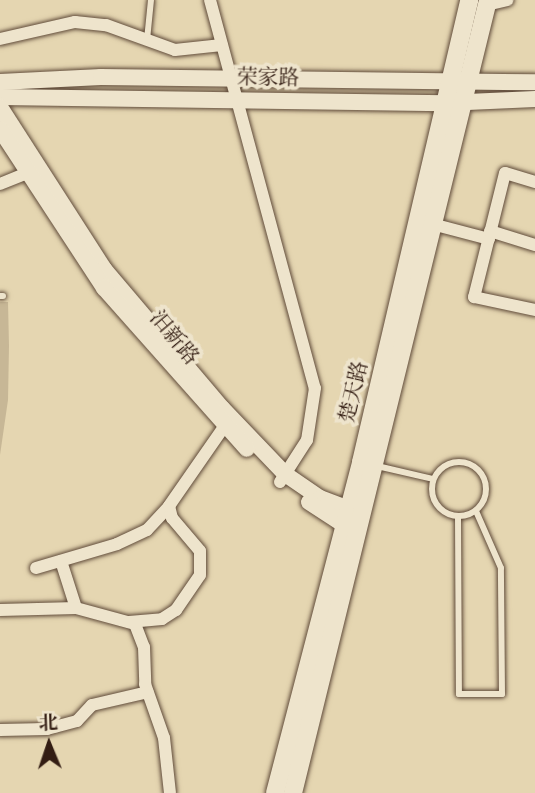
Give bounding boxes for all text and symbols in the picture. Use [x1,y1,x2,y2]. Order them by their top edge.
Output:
street label: 荣家路 [236,65,300,91]
street label: 汨新路 [144,306,204,370]
street label: 楚天路 [335,358,373,426]
north arrow [14,709,84,779]
text: 北 [38,711,58,735]

